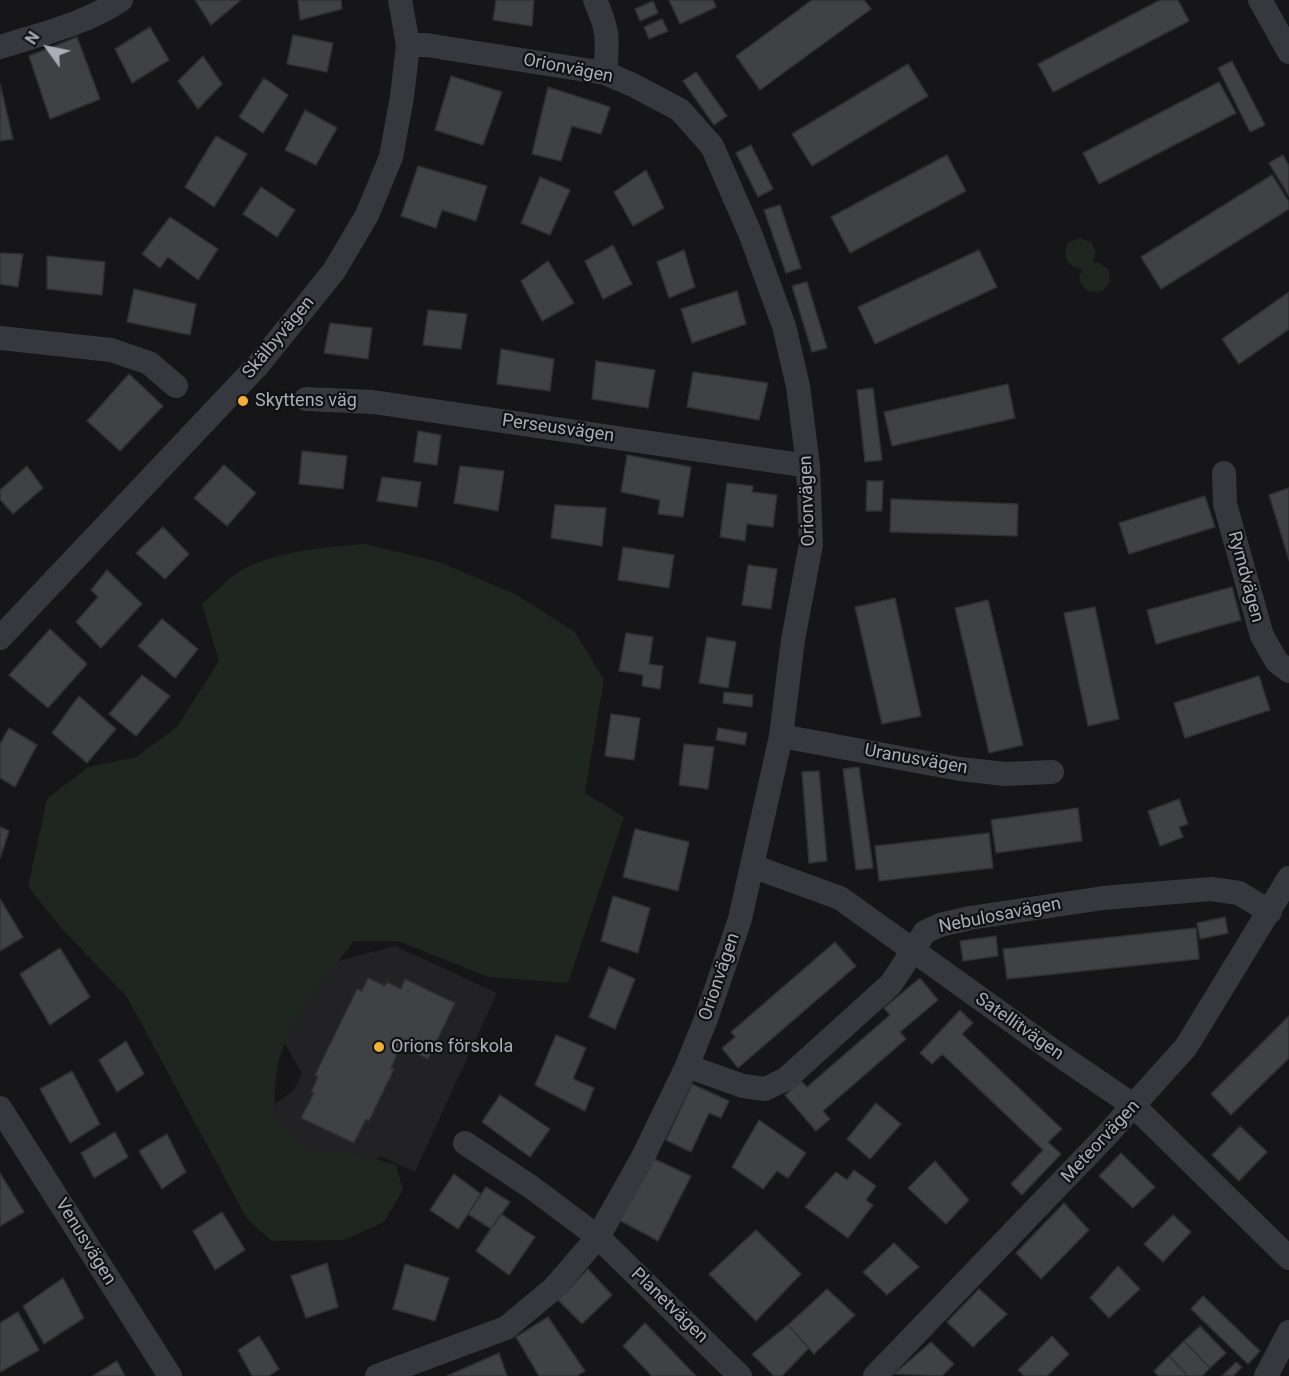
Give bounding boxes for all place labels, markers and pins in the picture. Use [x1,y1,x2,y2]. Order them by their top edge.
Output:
place label: Skyttens väg [255,390,357,412]
marker: Skyttens väg [236,394,250,408]
place label: Orions förskola [391,1036,513,1058]
marker: Orions förskola [372,1040,386,1054]

